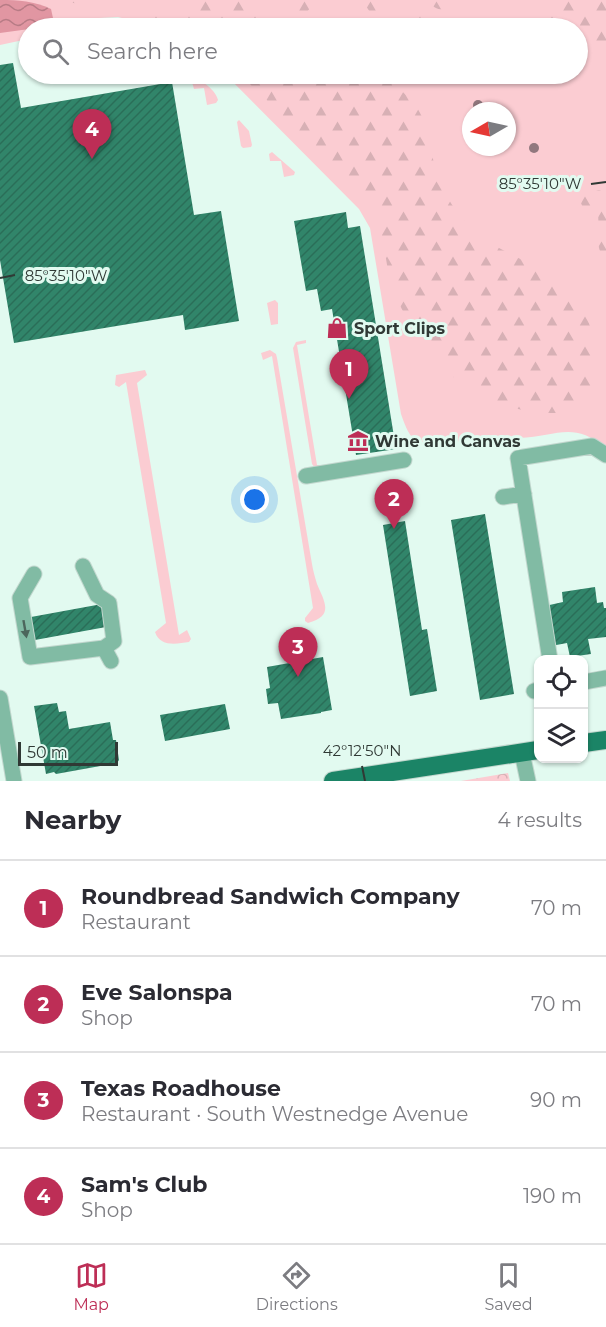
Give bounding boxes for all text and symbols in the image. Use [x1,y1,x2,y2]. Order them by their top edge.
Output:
search box [18,18,588,84]
icon: search [39,35,72,68]
text: Search here [87,38,218,65]
north arrow [462,102,516,156]
pin: 4 [72,110,112,159]
text: 85°35'10"W [499,174,582,193]
text: 85°35'10"W [25,266,108,285]
shop icon: Sport Clips [325,316,349,340]
place label: Sport Clips [354,319,446,338]
pin: 1 [330,350,368,399]
museum icon: Wine and Canvas [346,429,370,453]
place label: Wine and Canvas [375,432,521,451]
pin: 2 [374,480,414,529]
your location [240,485,269,514]
one-way arrow [21,619,30,638]
pin: 3 [278,628,318,677]
map controls [534,655,588,763]
button: locate [534,655,588,709]
button: layers [534,709,588,763]
scale bar [18,739,118,766]
text: 42°12'50"N [323,741,401,760]
text: 50 m [27,743,68,762]
text: Nearby [24,804,121,836]
text: 4 results [497,808,582,832]
text: Roundbread Sandwich Company [81,883,460,910]
text: 1 [40,896,47,920]
text: 70 m [531,896,582,920]
text: Restaurant [81,910,191,934]
text: Eve Salonspa [81,979,233,1006]
text: 2 [38,992,49,1016]
text: 70 m [531,992,582,1016]
text: Shop [81,1006,133,1030]
text: Texas Roadhouse [81,1075,281,1102]
text: 3 [38,1088,49,1112]
text: 90 m [530,1088,582,1112]
text: Restaurant · South Westnedge Avenue [81,1102,468,1126]
text: Sam's Club [81,1171,208,1198]
text: 4 [37,1184,50,1208]
text: 190 m [523,1184,582,1208]
text: Shop [81,1198,133,1222]
tab: Map [73,1259,109,1314]
tab: Directions [256,1259,338,1314]
tab: Saved [485,1259,533,1314]

